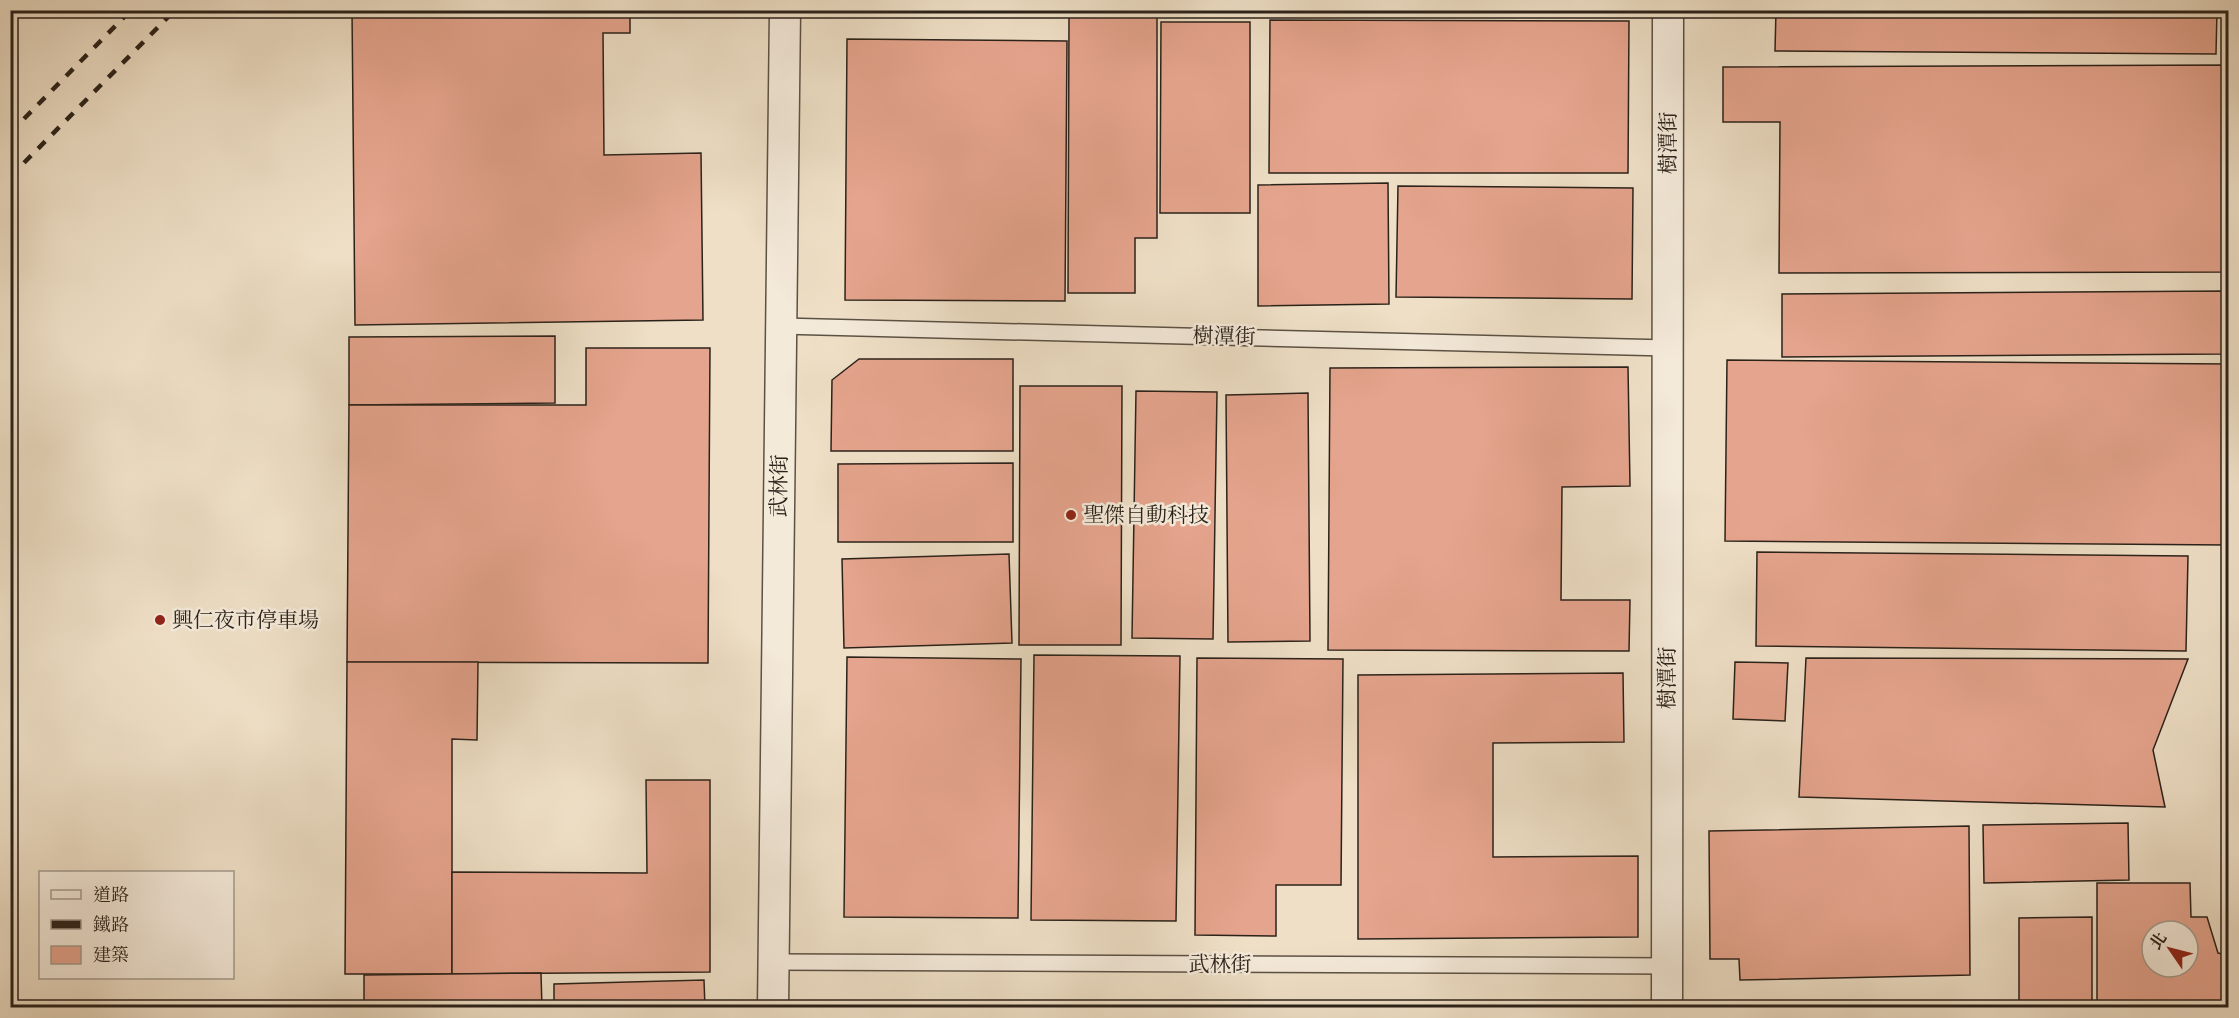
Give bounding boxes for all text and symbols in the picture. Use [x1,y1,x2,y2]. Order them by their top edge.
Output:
street label: 樹潭街 [1652,112,1683,175]
street label: 樹潭街 [1192,319,1256,352]
street label: 武林街 [762,454,795,518]
place label: 聖傑自動科技 [1083,499,1209,530]
marker: 聖傑自動科技 [1064,508,1078,522]
place label: 興仁夜市停車場 [172,604,319,635]
marker: 興仁夜市停車場 [153,613,167,627]
street label: 樹潭街 [1651,647,1682,710]
legend [39,871,234,979]
text: 道路 [93,881,129,908]
text: 鐵路 [93,911,129,938]
north arrow [2140,919,2200,979]
text: 北 [2143,927,2172,954]
text: 建築 [93,941,129,968]
street label: 武林街 [1189,948,1252,979]

